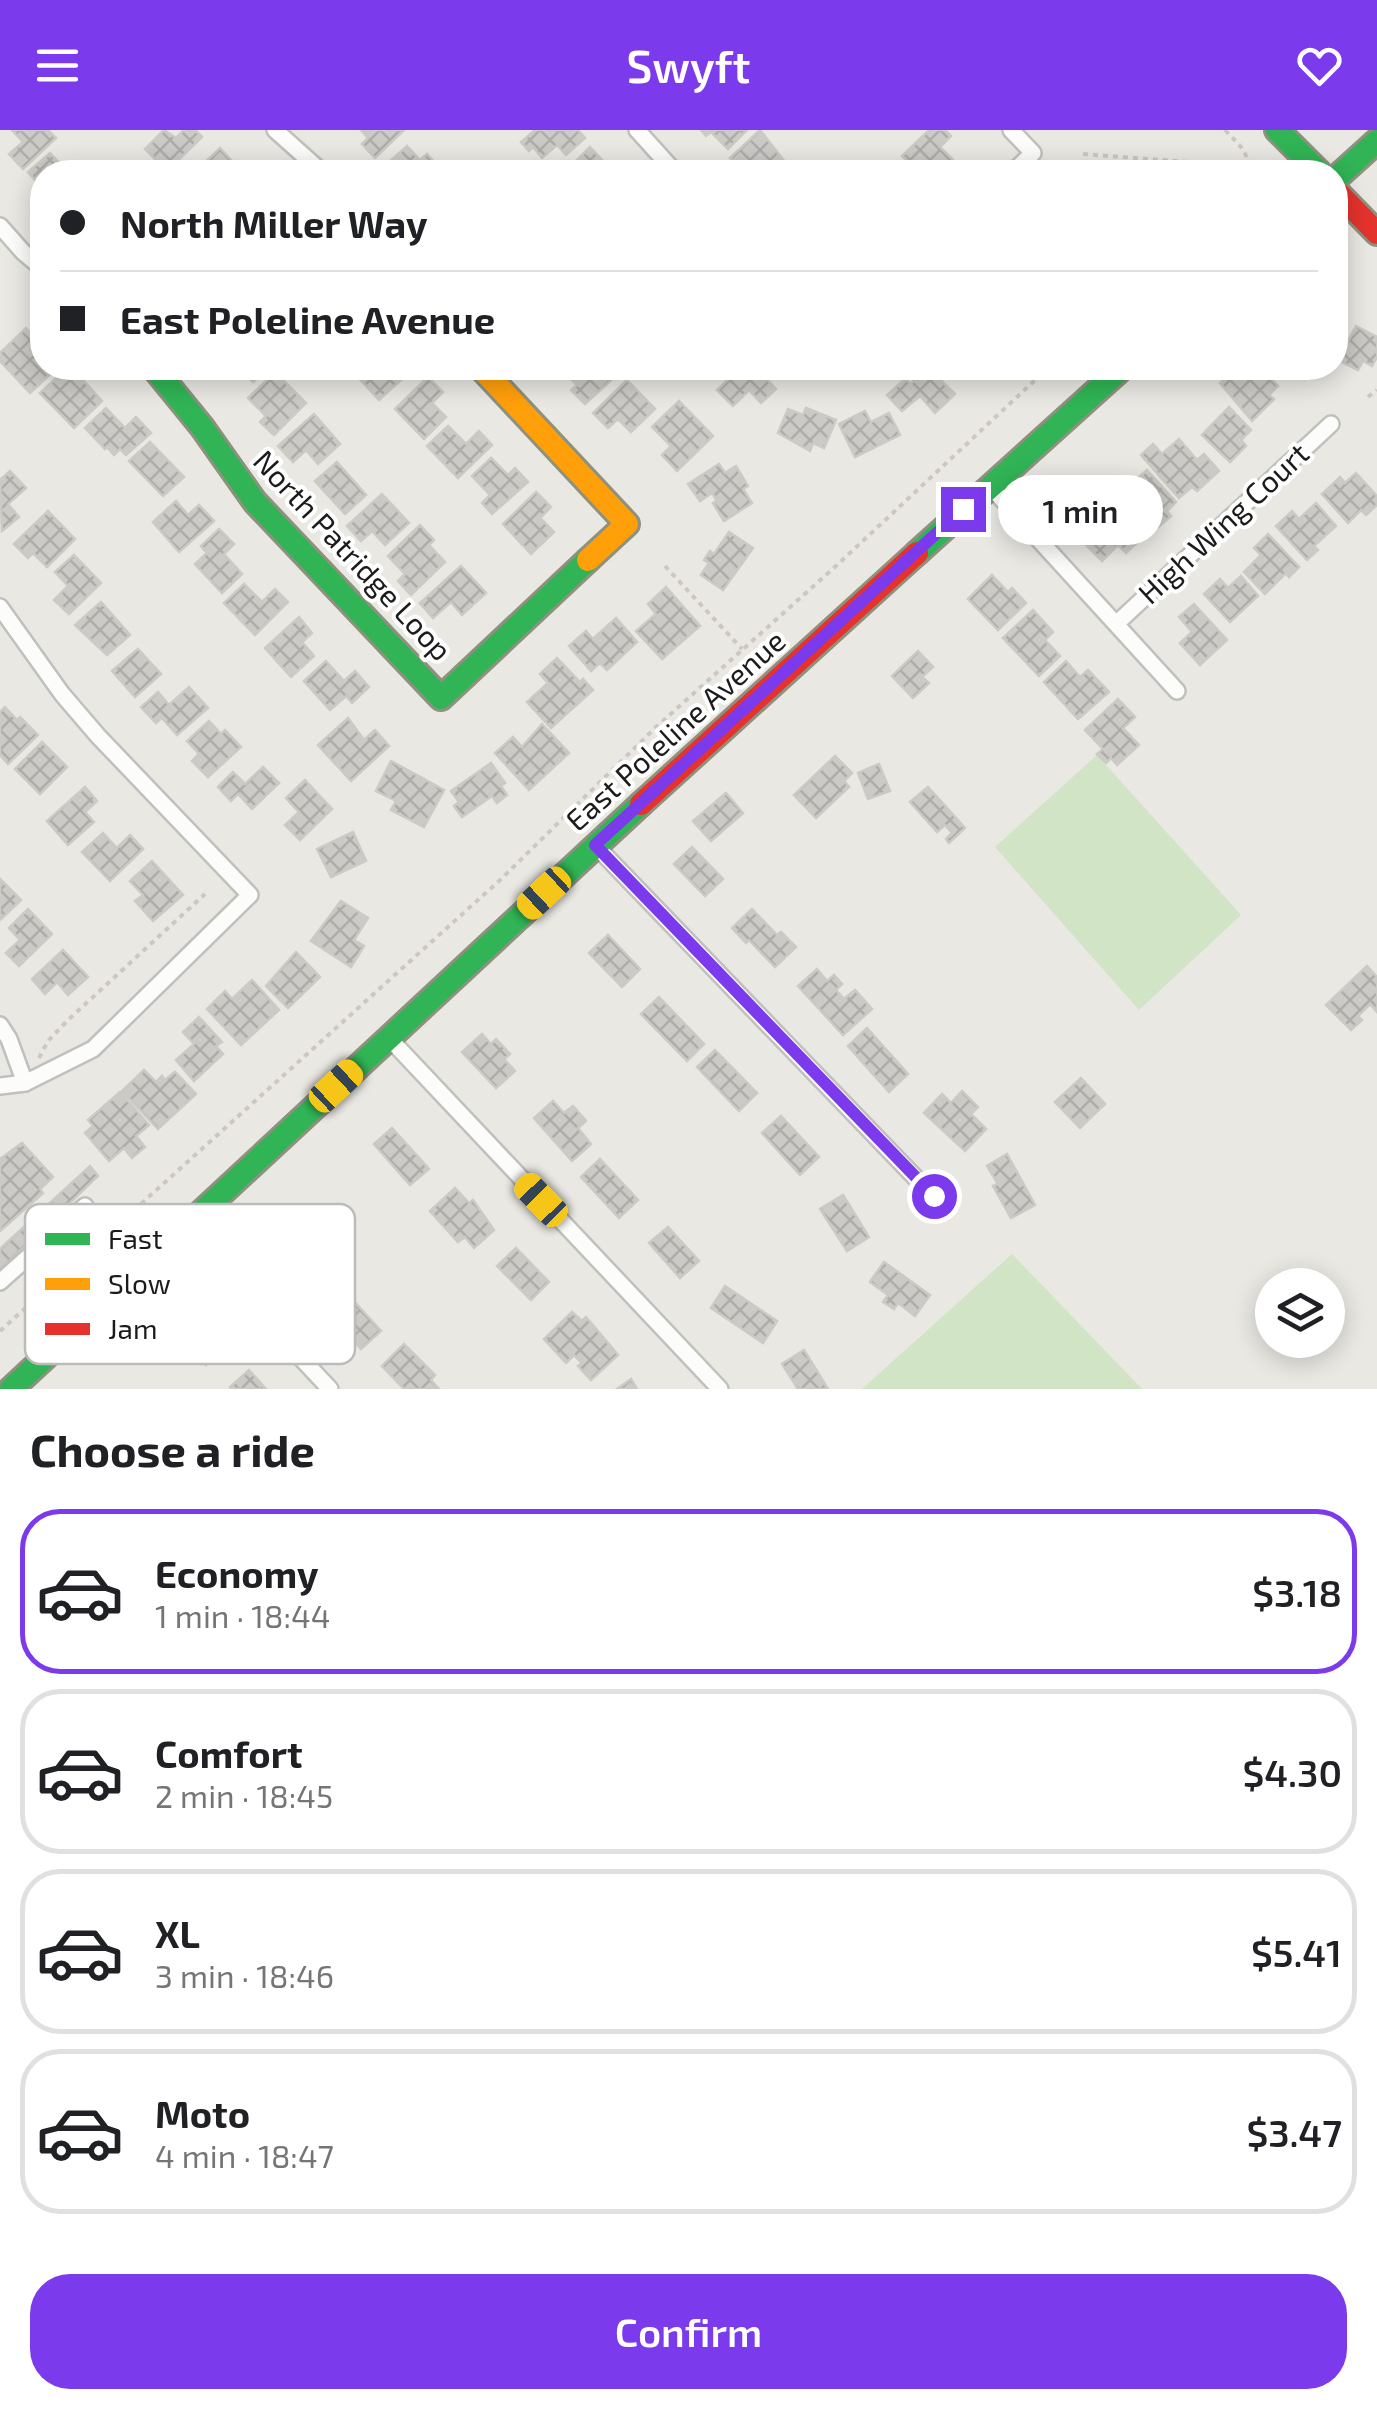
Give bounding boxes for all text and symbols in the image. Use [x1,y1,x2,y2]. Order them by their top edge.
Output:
icon: menu [30,38,85,93]
text: Swyft [627,38,750,92]
icon: heart [1292,38,1347,93]
text: North Miller Way [120,200,427,246]
text: East Poleline Avenue [120,296,495,342]
street label: High Wing Court [1130,435,1315,611]
street label: North Patridge Loop [247,442,460,667]
callout: 1 min [998,474,1163,544]
route end [941,487,986,532]
text: 1 min [1043,491,1118,529]
street label: East Poleline Avenue [558,622,792,837]
car [512,862,576,924]
car [304,1055,368,1117]
car [509,1168,573,1232]
route start [912,1174,957,1219]
legend [25,1204,355,1364]
text: Fast [108,1221,163,1255]
text: Slow [108,1266,171,1300]
map controls [1255,1268,1345,1358]
button: layers [1255,1268,1345,1358]
text: Jam [108,1311,157,1345]
text: Choose a ride [30,1422,315,1476]
icon: car [35,1547,125,1637]
text: Economy [155,1550,319,1596]
text: $3.18 [1252,1569,1342,1615]
text: 1 min · 18:44 [155,1596,330,1634]
icon: car [35,1727,125,1817]
text: Comfort [155,1730,303,1776]
text: $4.30 [1242,1749,1342,1795]
text: 2 min · 18:45 [155,1776,333,1814]
icon: car [35,1907,125,1997]
text: XL [155,1910,200,1956]
text: $5.41 [1251,1929,1342,1975]
text: 3 min · 18:46 [155,1956,334,1994]
icon: car [35,2087,125,2177]
text: Moto [155,2090,250,2136]
text: $3.47 [1246,2109,1342,2155]
text: 4 min · 18:47 [155,2136,334,2174]
button: Confirm [30,2274,1347,2389]

